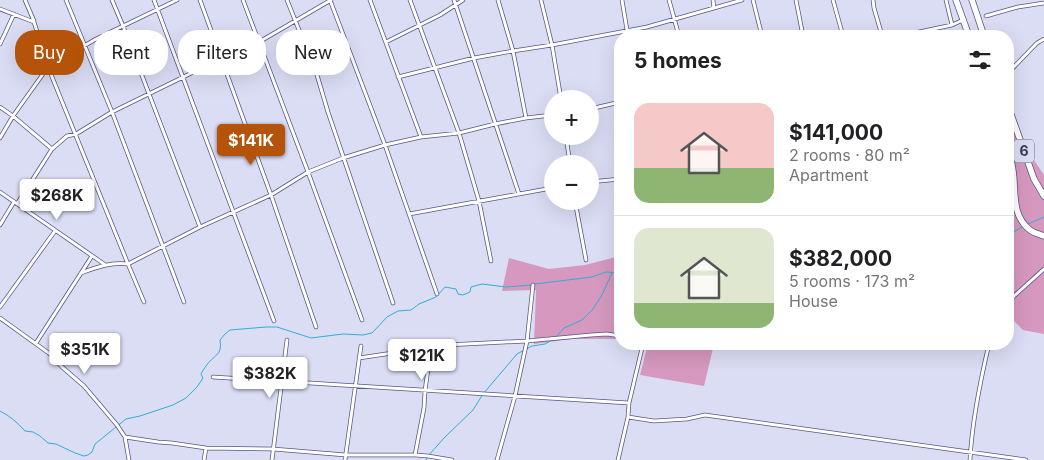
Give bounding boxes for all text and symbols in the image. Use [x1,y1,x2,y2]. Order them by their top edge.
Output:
chip: Buy [15,30,84,75]
chip: Rent [94,30,168,75]
chip: Filters [178,30,266,75]
chip: New [276,30,350,75]
icon: filters [966,46,994,74]
text: 5 homes [634,48,722,73]
map controls [544,90,599,210]
button: + [544,90,599,145]
text: $141,000 [789,120,883,145]
icon: home [674,123,734,183]
pin: $141K [216,124,286,166]
text: $141K [228,130,274,150]
road number: 6 [1014,140,1034,162]
text: 2 rooms · 80 m² [789,145,910,165]
button: − [544,155,599,210]
text: Apartment [789,165,869,185]
pin: $268K [22,178,92,221]
text: $268K [31,185,83,205]
text: $382,000 [789,246,892,271]
icon: home [674,248,734,308]
text: 5 rooms · 173 m² [789,271,915,291]
text: House [789,291,838,311]
pin: $351K [50,332,120,375]
pin: $121K [387,338,457,381]
text: $351K [60,339,110,359]
text: $121K [399,345,445,365]
pin: $382K [235,356,305,399]
text: $382K [244,363,296,383]

